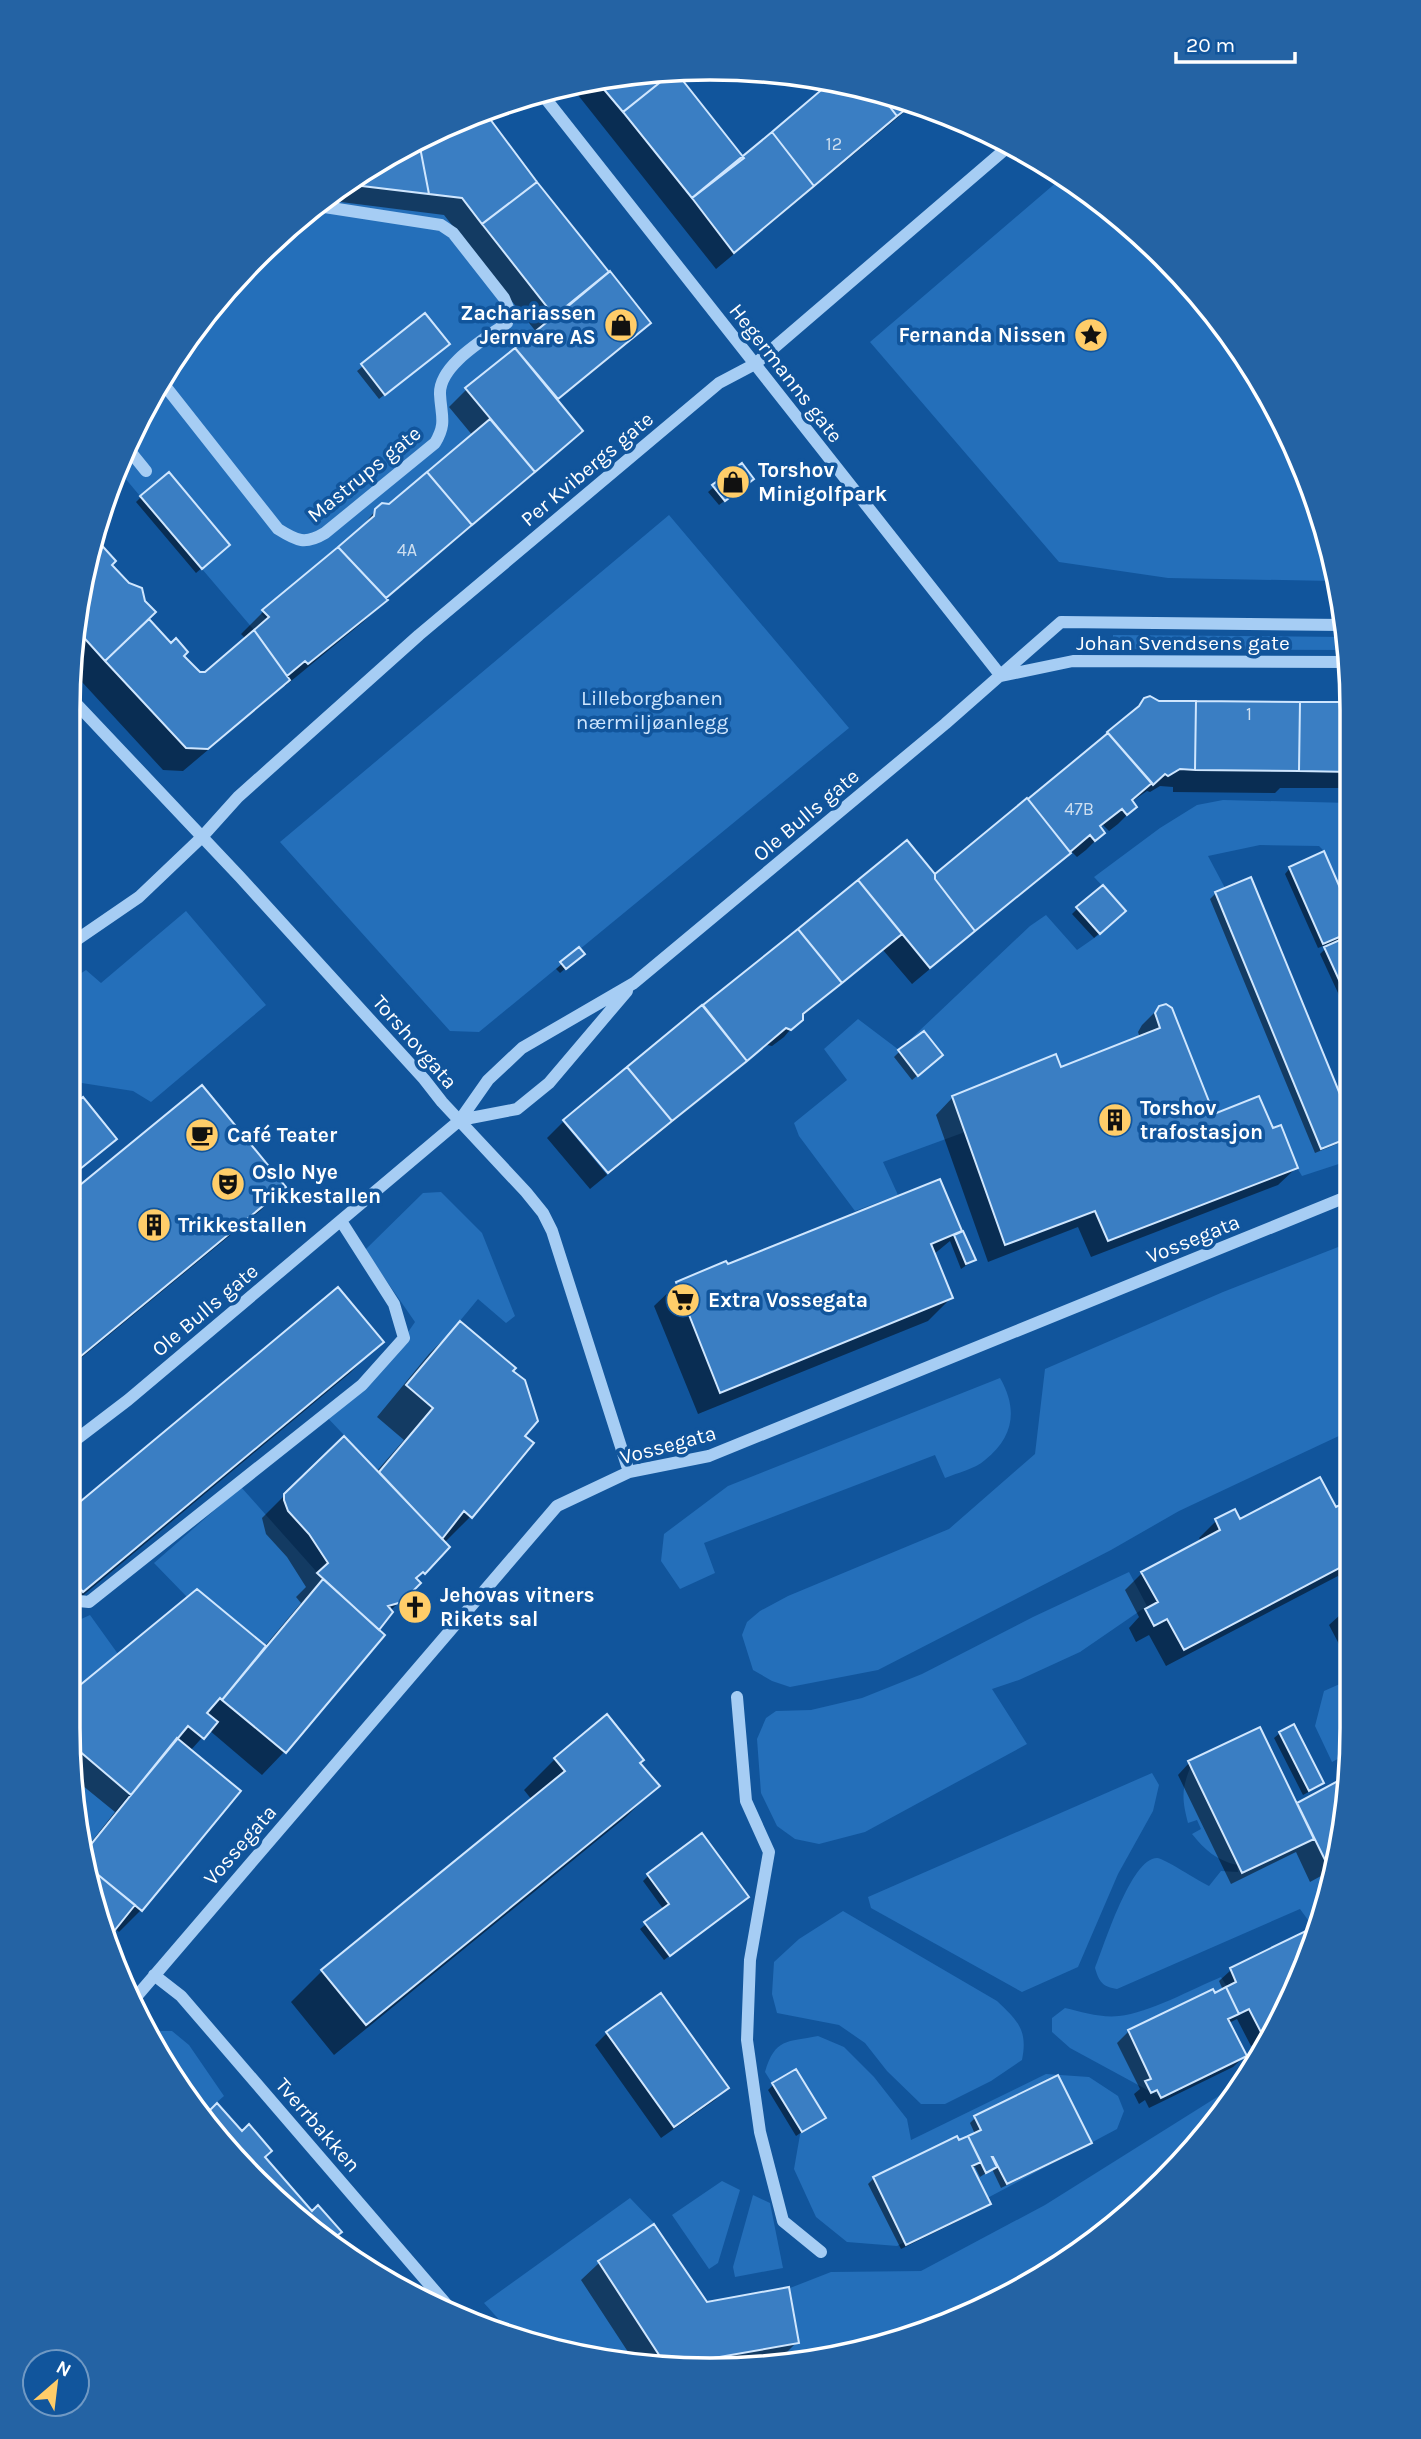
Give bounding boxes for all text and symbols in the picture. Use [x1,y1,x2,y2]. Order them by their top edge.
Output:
scale bar [1176,21,1295,65]
text: 20 m [1186,33,1235,57]
house number: 12 [826,133,842,155]
street label: Hegermanns gate [724,299,848,447]
place label: Zachariassen Jernvare AS [460,301,596,349]
shop icon: Zachariassen Jernvare AS [602,306,640,344]
place icon: Fernanda Nissen [1072,316,1110,354]
place label: Fernanda Nissen [899,323,1066,347]
street label: Per Kvibergs gate [516,407,658,531]
street label: Mastrups gate [302,421,426,527]
place label: Torshov Minigolfpark [758,458,888,506]
shop icon: Torshov Minigolfpark [714,463,752,501]
house number: 4A [397,539,417,561]
street label: Johan Svendsens gate [1076,631,1290,655]
park label: Lilleborgbanen nærmiljøanlegg [576,686,728,734]
house number: 1 [1246,703,1252,725]
street label: Ole Bulls gate [748,764,864,866]
house number: 47B [1064,798,1094,820]
street label: Torshovgata [368,990,462,1094]
place label: Torshov trafostasjon [1140,1096,1263,1144]
building icon: Torshov trafostasjon [1096,1101,1134,1139]
cafe icon: Café Teater [183,1116,221,1154]
place label: Café Teater [227,1123,338,1147]
place label: Oslo Nye Trikkestallen [252,1160,381,1208]
theatre icon: Oslo Nye Trikkestallen [209,1165,247,1203]
building icon: Trikkestallen [135,1206,173,1244]
street label: Vossegata [1143,1209,1243,1269]
place label: Trikkestallen [178,1213,307,1237]
street label: Ole Bulls gate [147,1259,263,1361]
supermarket icon: Extra Vossegata [664,1281,702,1319]
place label: Extra Vossegata [708,1288,868,1312]
street label: Vossegata [617,1421,719,1469]
place label: Jehovas vitners Rikets sal [440,1583,595,1631]
church icon: Jehovas vitners Rikets sal [396,1588,434,1626]
street label: Vossegata [199,1800,281,1890]
street label: Tverrbakken [271,2073,365,2177]
north arrow [21,2348,91,2418]
text: N [52,2356,75,2382]

